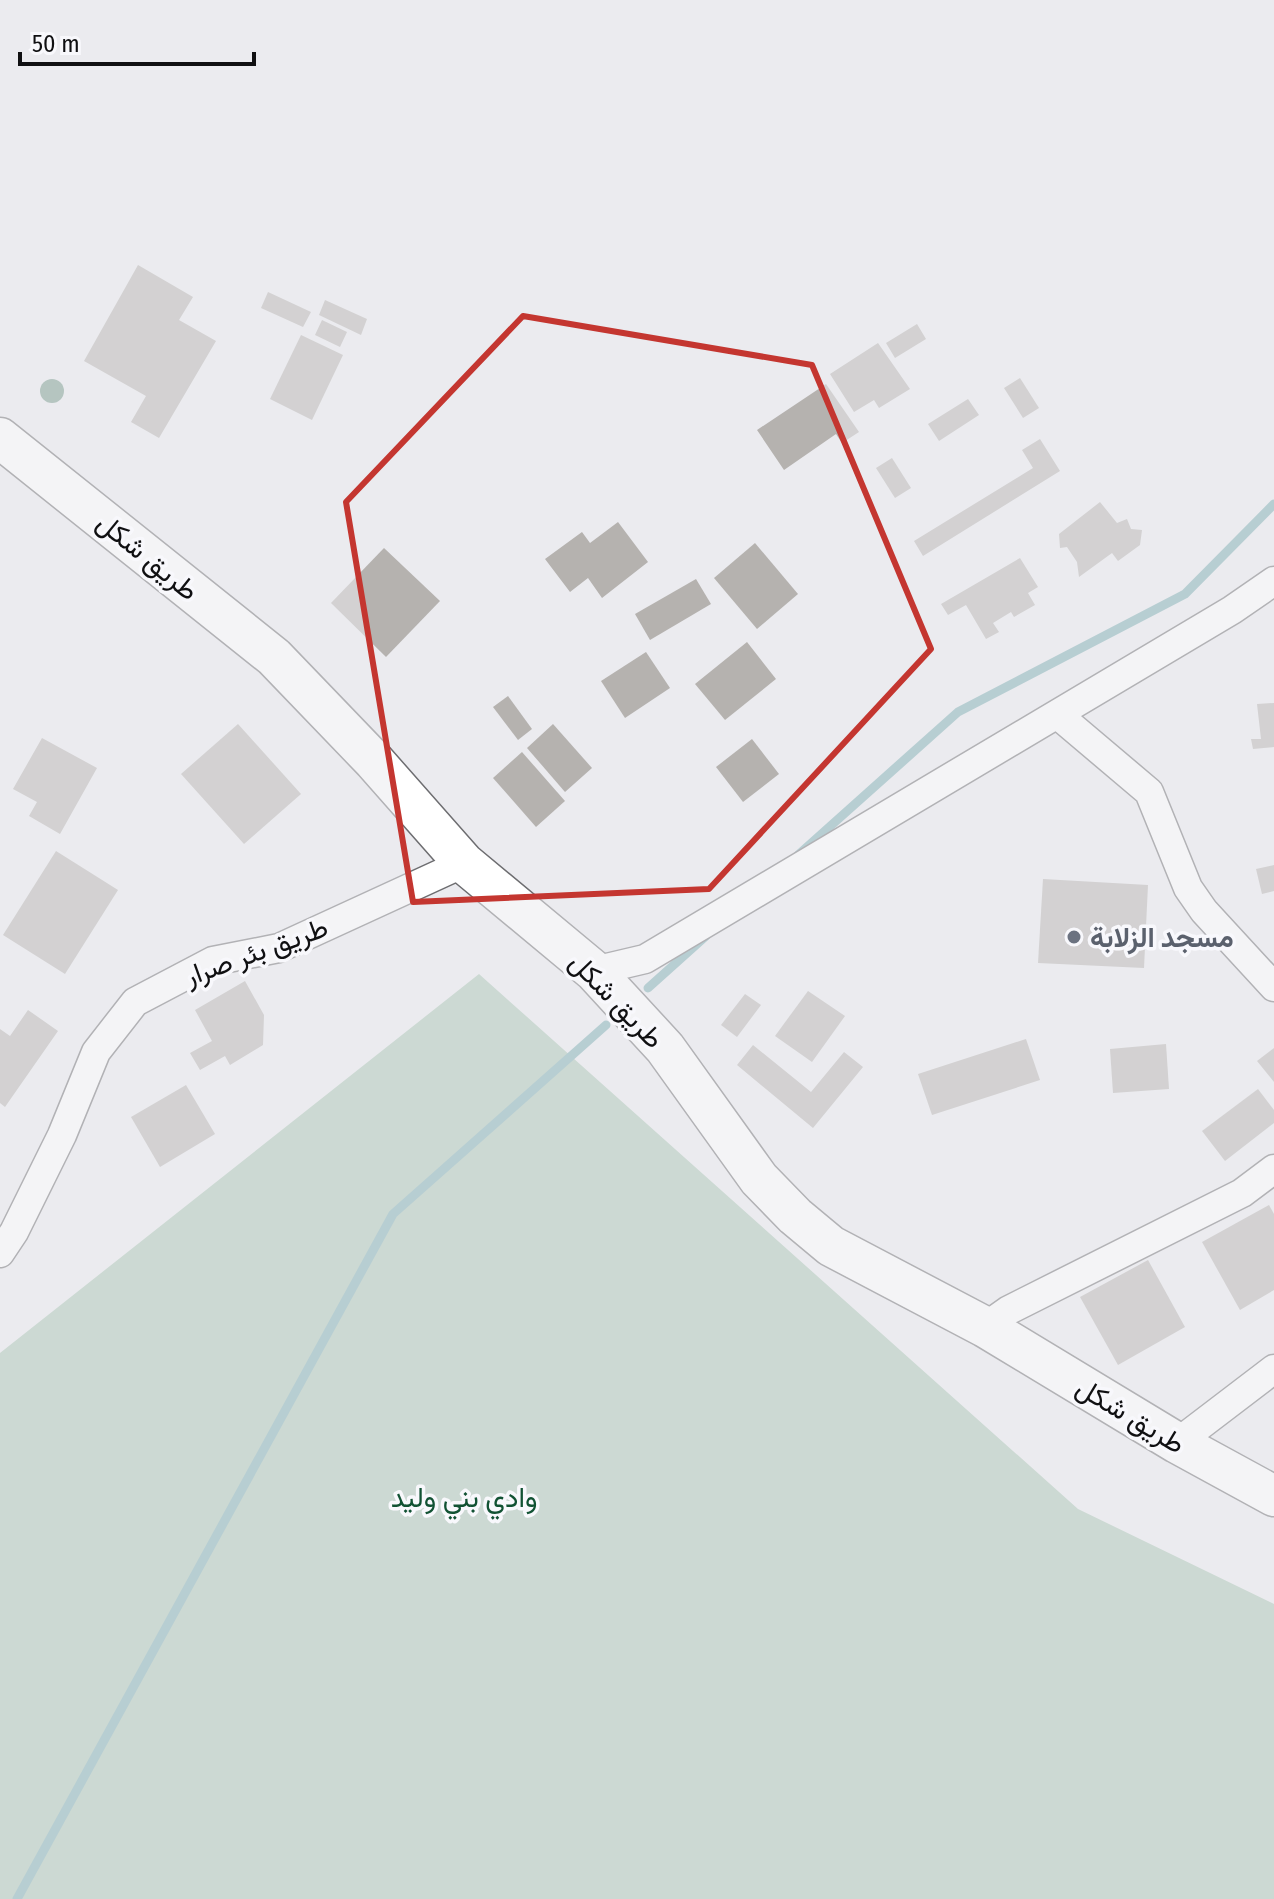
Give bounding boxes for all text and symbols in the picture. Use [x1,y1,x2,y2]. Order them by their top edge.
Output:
scale bar [20,16,254,66]
text: 50 m [32,30,80,58]
street label: طريق شكل [90,505,205,608]
street label: طريق بئر صرار [179,910,333,994]
place label: مسجد الزلابة [1090,921,1234,955]
marker: مسجد الزلابة [1065,928,1083,946]
street label: طريق شكل [562,945,671,1056]
street label: طريق شكل [1070,1370,1191,1462]
park label: وادي بني وليد [391,1481,537,1520]

